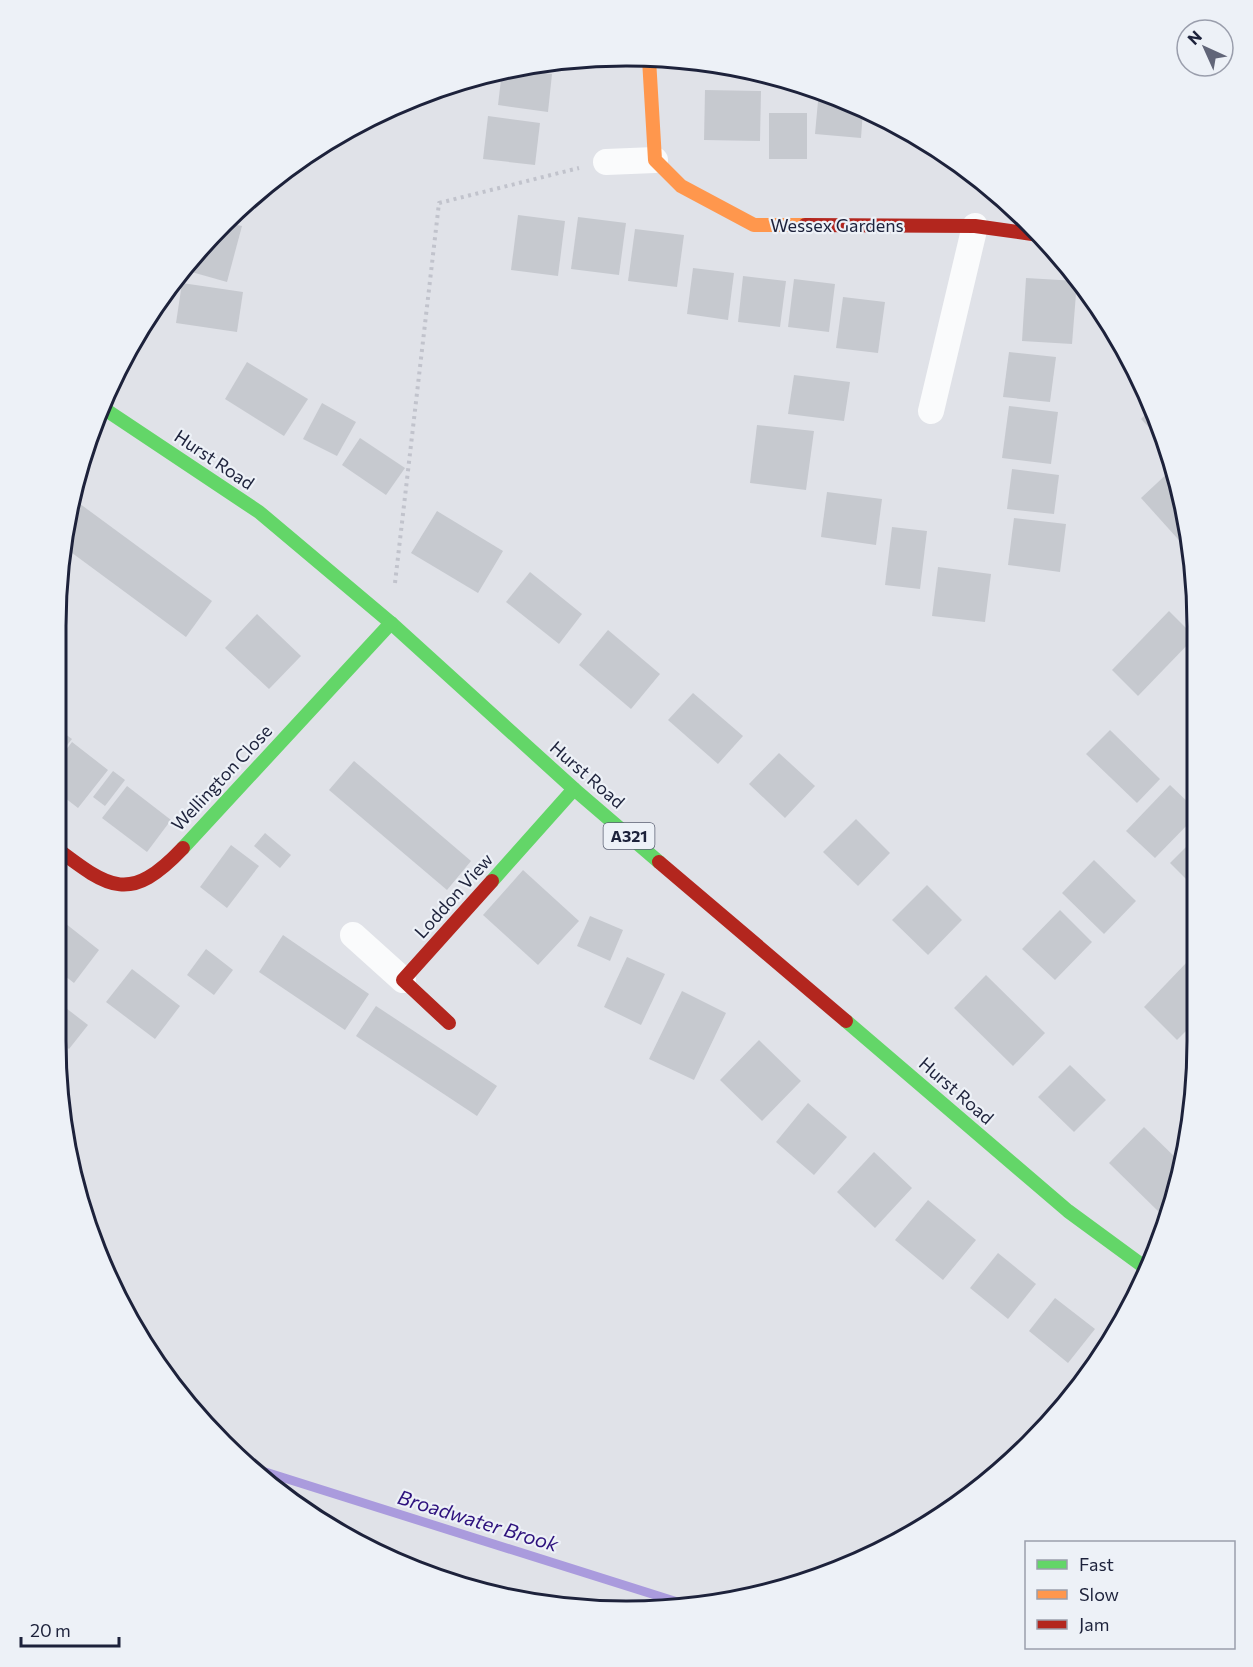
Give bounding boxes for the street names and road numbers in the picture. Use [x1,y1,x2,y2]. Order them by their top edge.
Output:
street label: Wessex Gardens [770,214,904,236]
street label: Hurst Road [171,424,259,494]
street label: Wellington Close [166,720,276,835]
street label: Hurst Road [546,736,629,813]
road number: A321 [604,823,654,849]
street label: Loddon View [409,848,497,942]
street label: Hurst Road [915,1052,998,1129]

